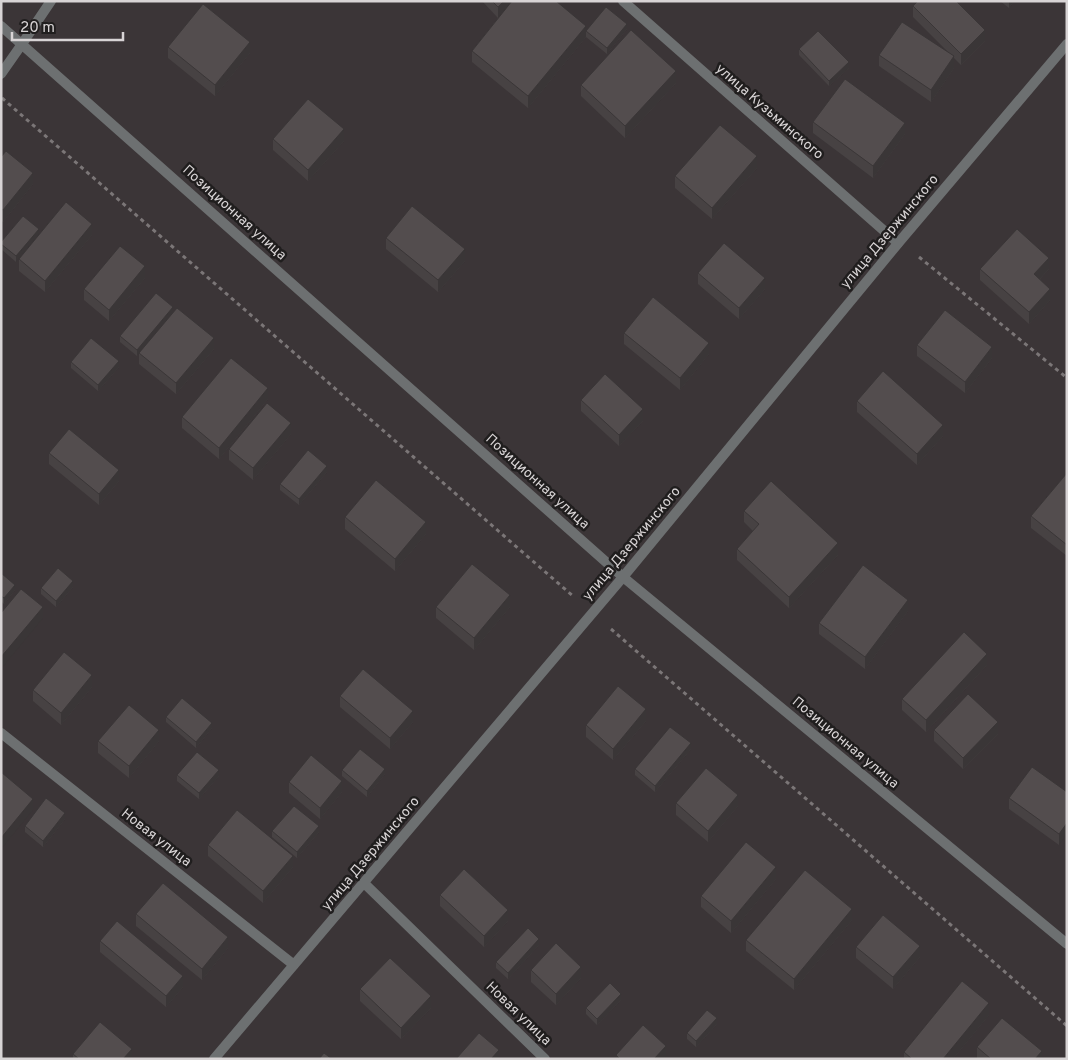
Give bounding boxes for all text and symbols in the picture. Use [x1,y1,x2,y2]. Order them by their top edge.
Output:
scale bar [12,10,124,42]
text: 20 m [20,19,55,38]
street label: улица Кузьминского [712,61,827,164]
street label: Позиционная улица [179,162,289,264]
street label: улица Дзержинского [837,171,943,293]
street label: Позиционная улица [482,431,592,533]
street label: улица Дзержинского [579,483,685,605]
street label: Позиционная улица [788,693,902,793]
street label: улица Дзержинского [318,793,424,915]
street label: Новая улица [117,805,195,871]
street label: Новая улица [482,979,554,1049]

